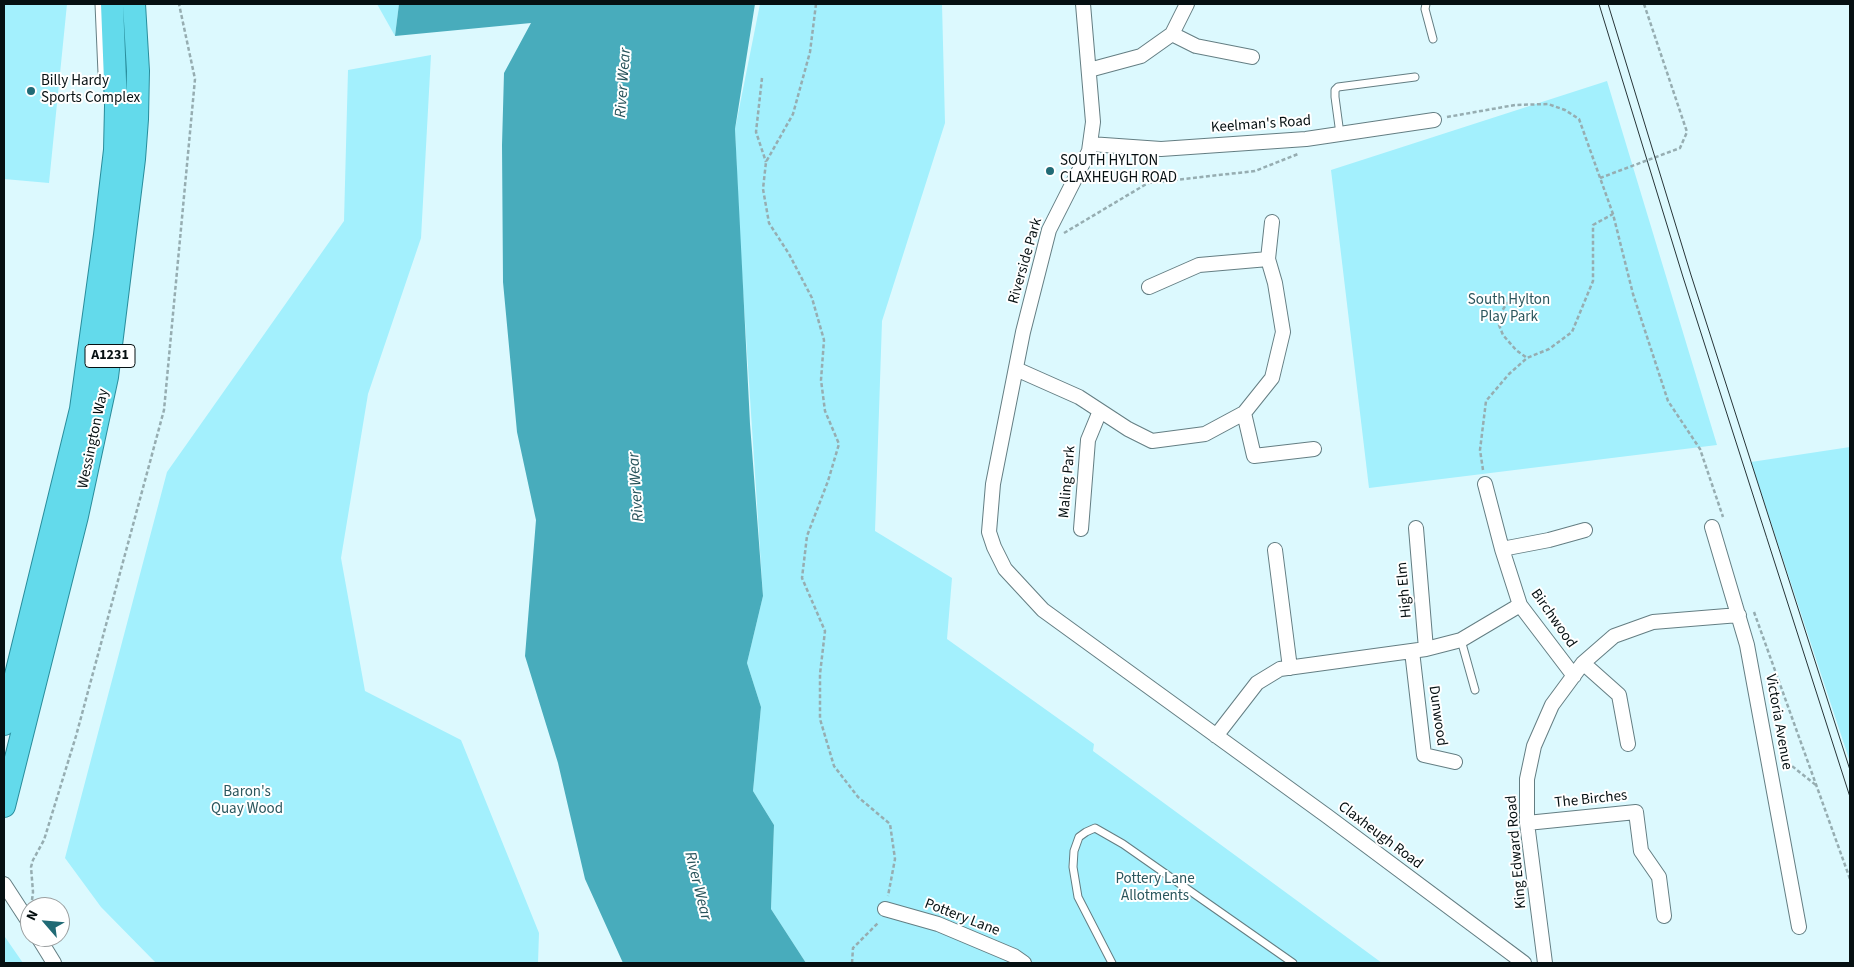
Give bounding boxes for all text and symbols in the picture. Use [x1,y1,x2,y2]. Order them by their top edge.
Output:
water label: River Wear [612,47,636,119]
place label: Billy Hardy Sports Complex [41,73,140,108]
marker: Billy Hardy Sports Complex [25,85,37,97]
street label: Keelman's Road [1210,113,1312,137]
place label: SOUTH HYLTON CLAXHEUGH ROAD [1060,153,1177,188]
marker: SOUTH HYLTON CLAXHEUGH ROAD [1044,165,1056,177]
street label: Riverside Park [1005,216,1047,306]
park label: South Hylton Play Park [1468,292,1550,327]
road number: A1231 [85,344,135,368]
street label: Wessington Way [75,387,113,491]
street label: Maling Park [1056,445,1080,519]
water label: River Wear [625,451,649,523]
street label: High Elm [1394,561,1416,619]
street label: Birchwood [1526,586,1580,652]
street label: Victoria Avenue [1761,673,1795,771]
street label: Dunwood [1424,685,1450,747]
park label: Baron's Quay Wood [211,784,283,819]
street label: The Birches [1554,787,1628,813]
street label: King Edward Road [1503,794,1531,910]
street label: Claxheugh Road [1334,798,1426,874]
water label: River Wear [679,850,715,922]
park label: Pottery Lane Allotments [1115,871,1195,906]
street label: Pottery Lane [922,895,1002,941]
north arrow [20,897,70,947]
text: N [22,907,44,924]

